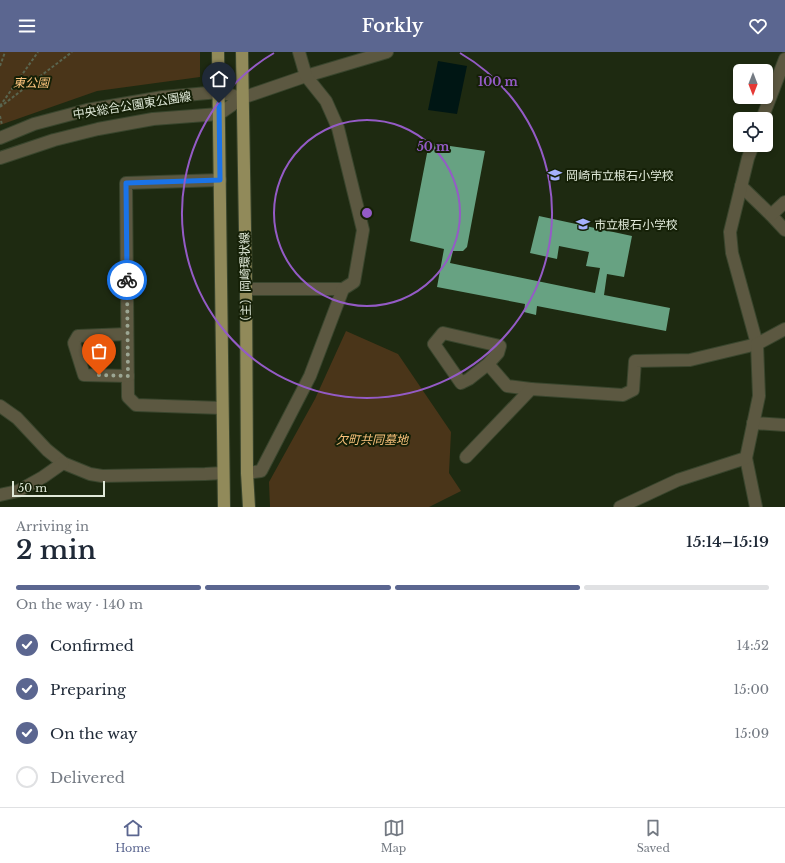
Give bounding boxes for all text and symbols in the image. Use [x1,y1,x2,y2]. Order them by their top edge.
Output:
icon: menu [16,15,38,37]
text: Forkly [362,15,423,37]
icon: heart [747,15,769,37]
pin [202,62,236,103]
north arrow [733,64,773,104]
map controls [733,64,773,152]
icon: home [208,68,230,90]
text: 100 m [478,74,519,89]
park label: 東公園 [13,75,51,90]
street label: 中央総合公園東公園線 [72,88,192,122]
button: locate [733,112,773,152]
text: 50 m [417,139,450,154]
school or university icon: 岡崎市立根石小学校 [547,167,563,183]
place label: 岡崎市立根石小学校 [566,168,674,183]
centre of rings [360,206,374,220]
school or university icon: 市立根石小学校 [575,216,591,232]
place label: 市立根石小学校 [594,217,678,232]
street label: （主）岡崎環状線 [237,232,253,328]
courier [107,260,147,300]
icon: bike [116,269,138,291]
pin [82,334,116,375]
icon: bag [88,340,110,362]
park label: 欠町共同墓地 [336,432,410,447]
scale bar [12,479,105,498]
text: 50 m [18,481,47,495]
text: Arriving in [16,518,89,535]
text: 15:14–15:19 [686,532,769,551]
text: 2 min [16,534,96,566]
text: On the way · 140 m [16,596,143,613]
icon: check [16,634,38,656]
text: Confirmed [50,636,134,655]
text: 14:52 [736,637,769,654]
icon: check [16,678,38,700]
text: Preparing [50,680,126,699]
text: 15:00 [734,681,769,698]
icon: check [16,722,38,744]
text: On the way [50,724,138,743]
text: 15:09 [734,725,769,742]
text: Delivered [50,768,125,787]
tab: Home [115,817,150,855]
tab: Map [381,817,406,855]
tab: Saved [637,817,670,855]

